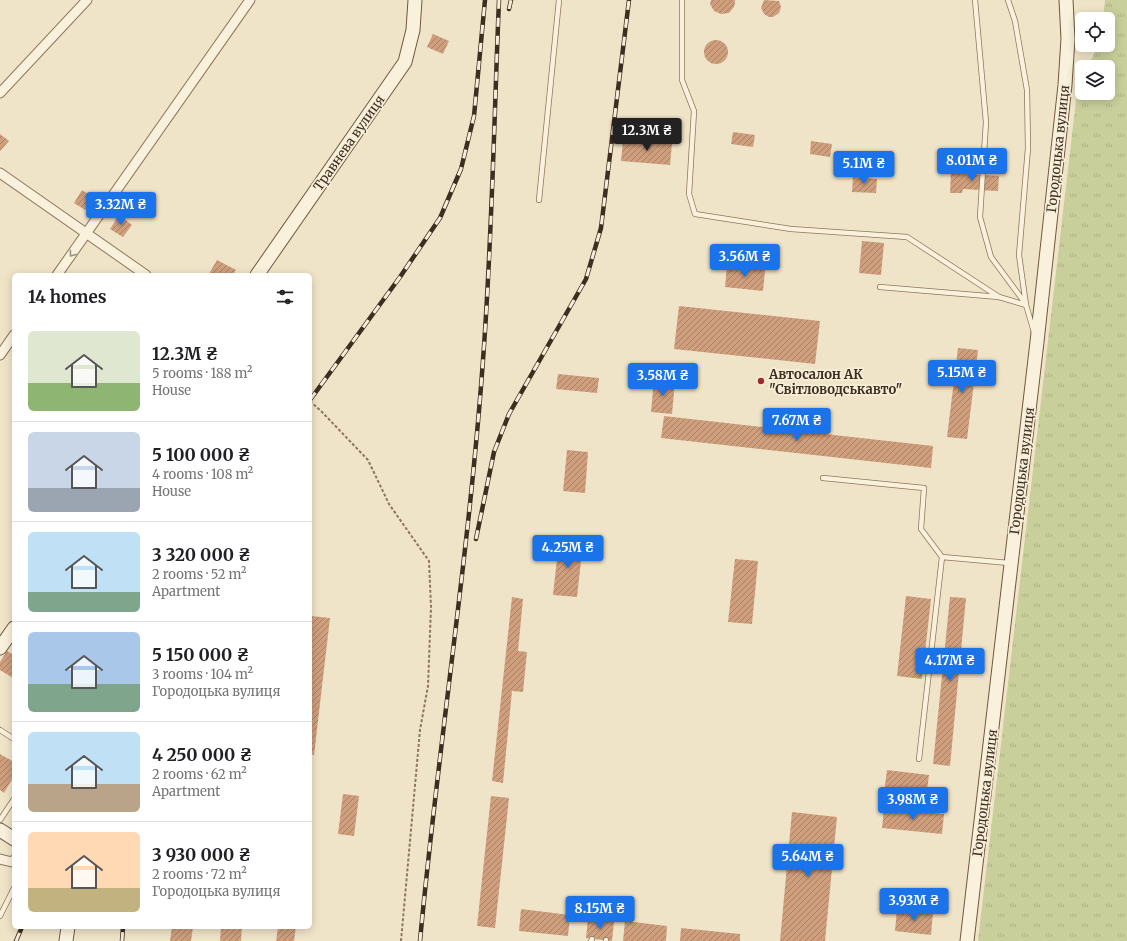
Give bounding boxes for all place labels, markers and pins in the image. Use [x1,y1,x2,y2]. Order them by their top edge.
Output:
pin: 12.3M ₴ [610,118,684,152]
pin: 8.01M ₴ [935,148,1009,182]
pin: 5.1M ₴ [831,151,897,185]
pin: 3.32M ₴ [84,192,158,226]
pin: 3.56M ₴ [708,244,782,278]
pin: 5.15M ₴ [925,360,999,394]
pin: 3.58M ₴ [626,363,700,397]
place label: Автосалон АК "Світловодськавто" [768,366,903,398]
marker: Автосалон АК "Світловодськавто" [756,376,766,386]
pin: 7.67M ₴ [760,408,834,442]
pin: 4.25M ₴ [531,535,605,569]
pin: 4.17M ₴ [913,648,987,682]
pin: 3.98M ₴ [876,787,950,821]
pin: 5.64M ₴ [771,844,845,878]
pin: 3.93M ₴ [877,888,951,922]
pin: 8.15M ₴ [563,896,637,930]

